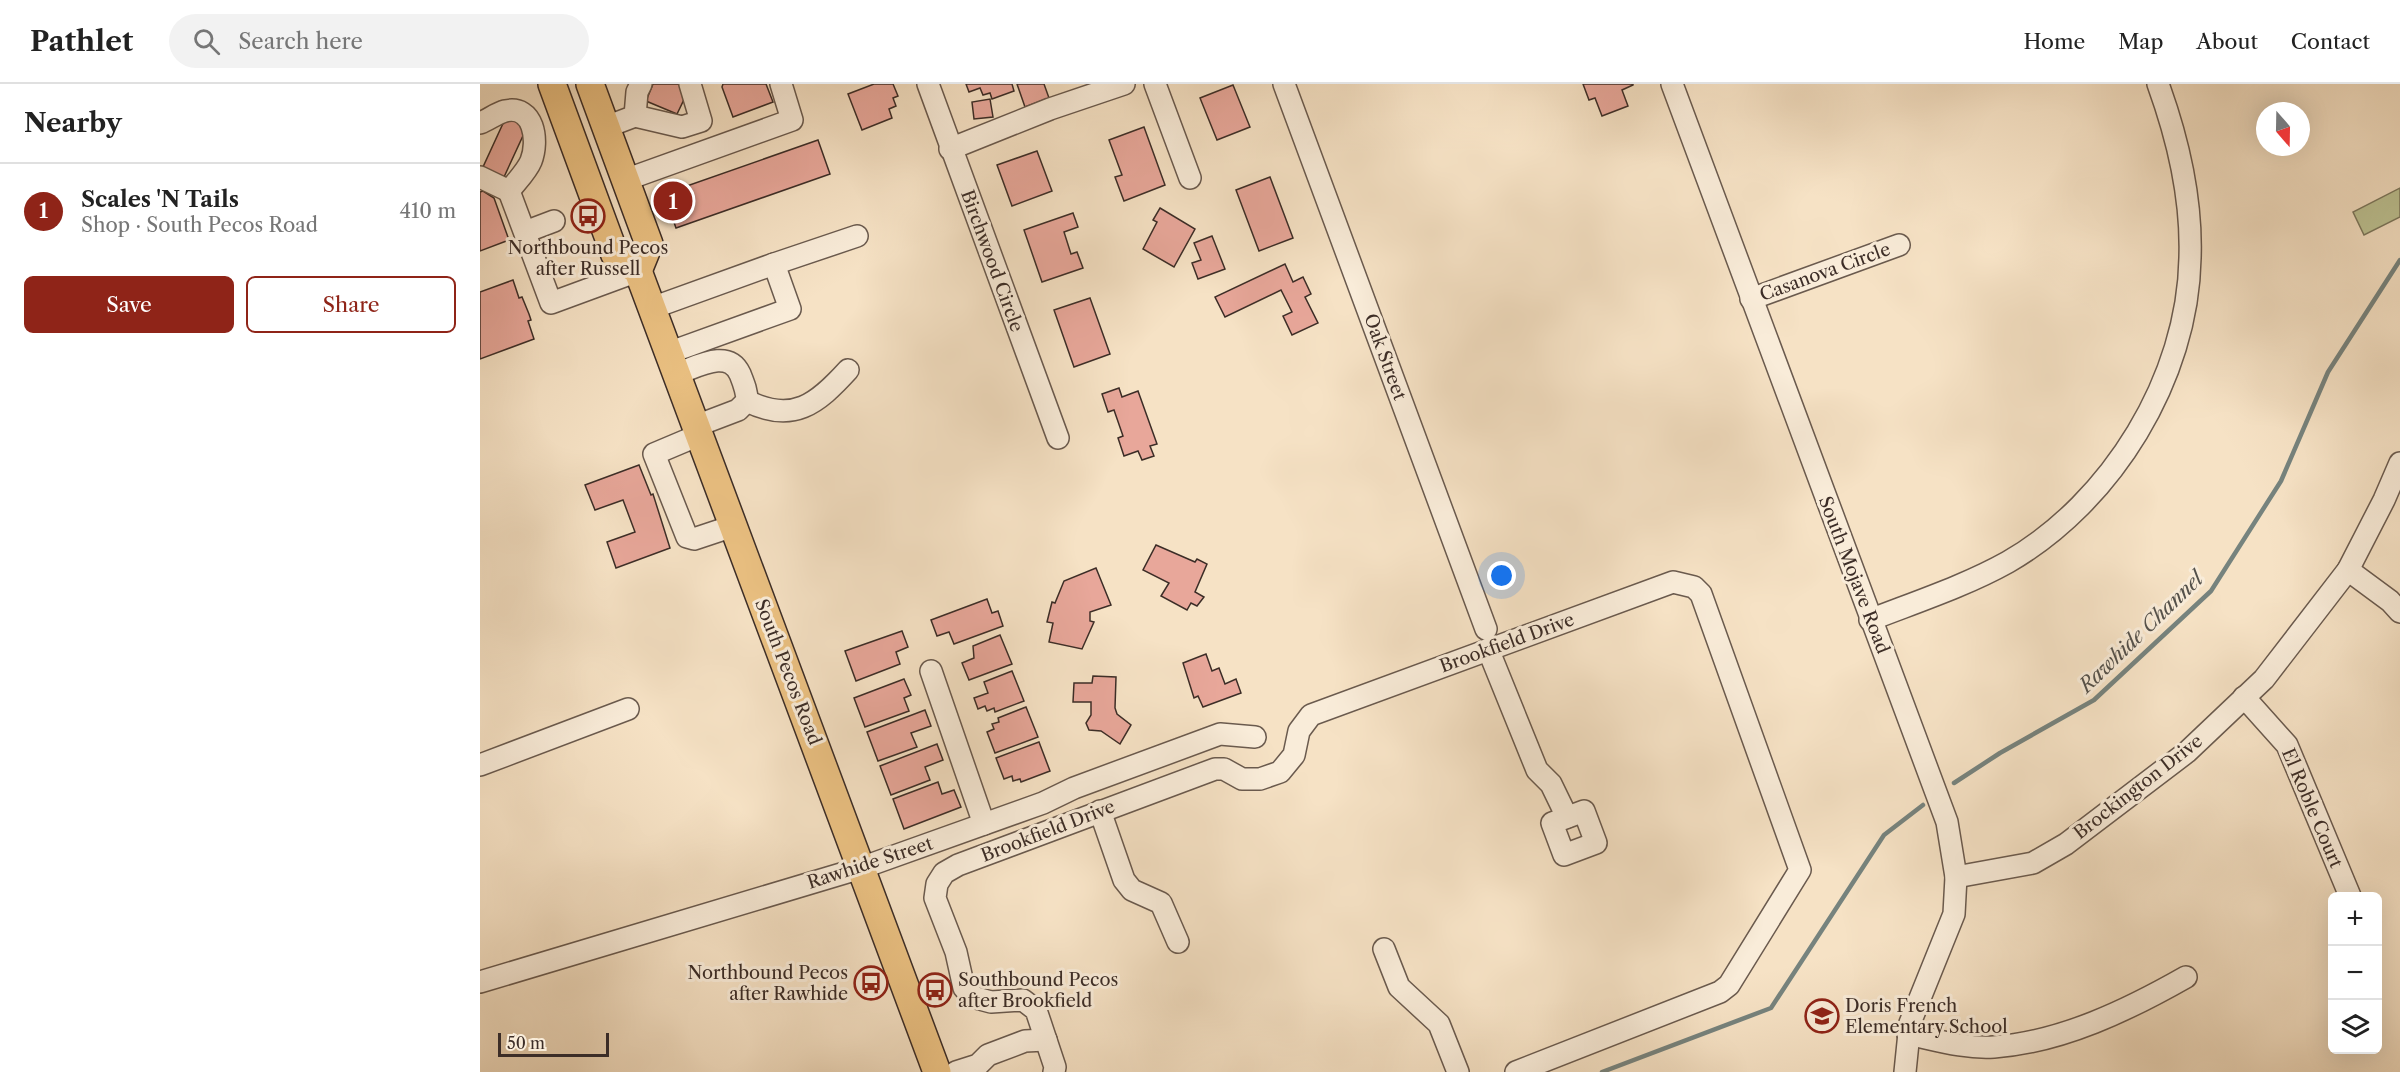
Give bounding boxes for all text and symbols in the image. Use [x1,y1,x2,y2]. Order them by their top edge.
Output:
search box [169,14,589,68]
text: Pathlet [30,24,133,58]
icon: search [190,25,223,58]
text: Search here [238,28,363,55]
text: Home [2024,29,2085,54]
text: Map [2118,29,2163,54]
text: About [2196,29,2258,54]
text: Contact [2291,29,2370,54]
north arrow [2256,102,2310,156]
text: Nearby [24,107,122,139]
pin: 1 [654,178,692,224]
text: Scales 'N Tails [81,186,239,213]
street label: Birchwood Circle [956,187,1028,335]
bus stop icon: Northbound Pecos after Russell [570,198,606,234]
text: 1 [39,199,48,223]
text: 410 m [399,199,456,223]
text: Shop · South Pecos Road [81,213,318,237]
place label: Northbound Pecos after Russell [508,237,668,280]
street label: Casanova Circle [1757,238,1893,306]
button: Save [24,276,234,333]
button: Share [246,276,456,333]
street label: Oak Street [1359,311,1411,404]
street label: South Mojave Road [1814,493,1894,657]
your location [1487,561,1516,590]
water label: Rawhide Channel [2072,565,2210,699]
street label: South Pecos Road [750,596,826,748]
street label: Brookfield Drive [1437,608,1577,678]
street label: Brockington Drive [2069,730,2207,844]
street label: El Roble Court [2277,745,2347,872]
street label: Brookfield Drive [978,795,1118,867]
street label: Rawhide Street [804,832,936,894]
map controls [2328,892,2382,1054]
button: + [2328,892,2382,946]
button: − [2328,946,2382,1000]
place label: Northbound Pecos after Rawhide [688,962,848,1005]
bus stop icon: Northbound Pecos after Rawhide [853,965,889,1001]
place label: Southbound Pecos after Brookfield [958,969,1118,1012]
bus stop icon: Southbound Pecos after Brookfield [917,972,953,1008]
place label: Doris French Elementary School [1845,995,2008,1038]
school or university icon: Doris French Elementary School [1804,998,1840,1034]
button: layers [2328,1000,2382,1054]
scale bar [498,1030,609,1058]
text: 50 m [507,1033,545,1053]

